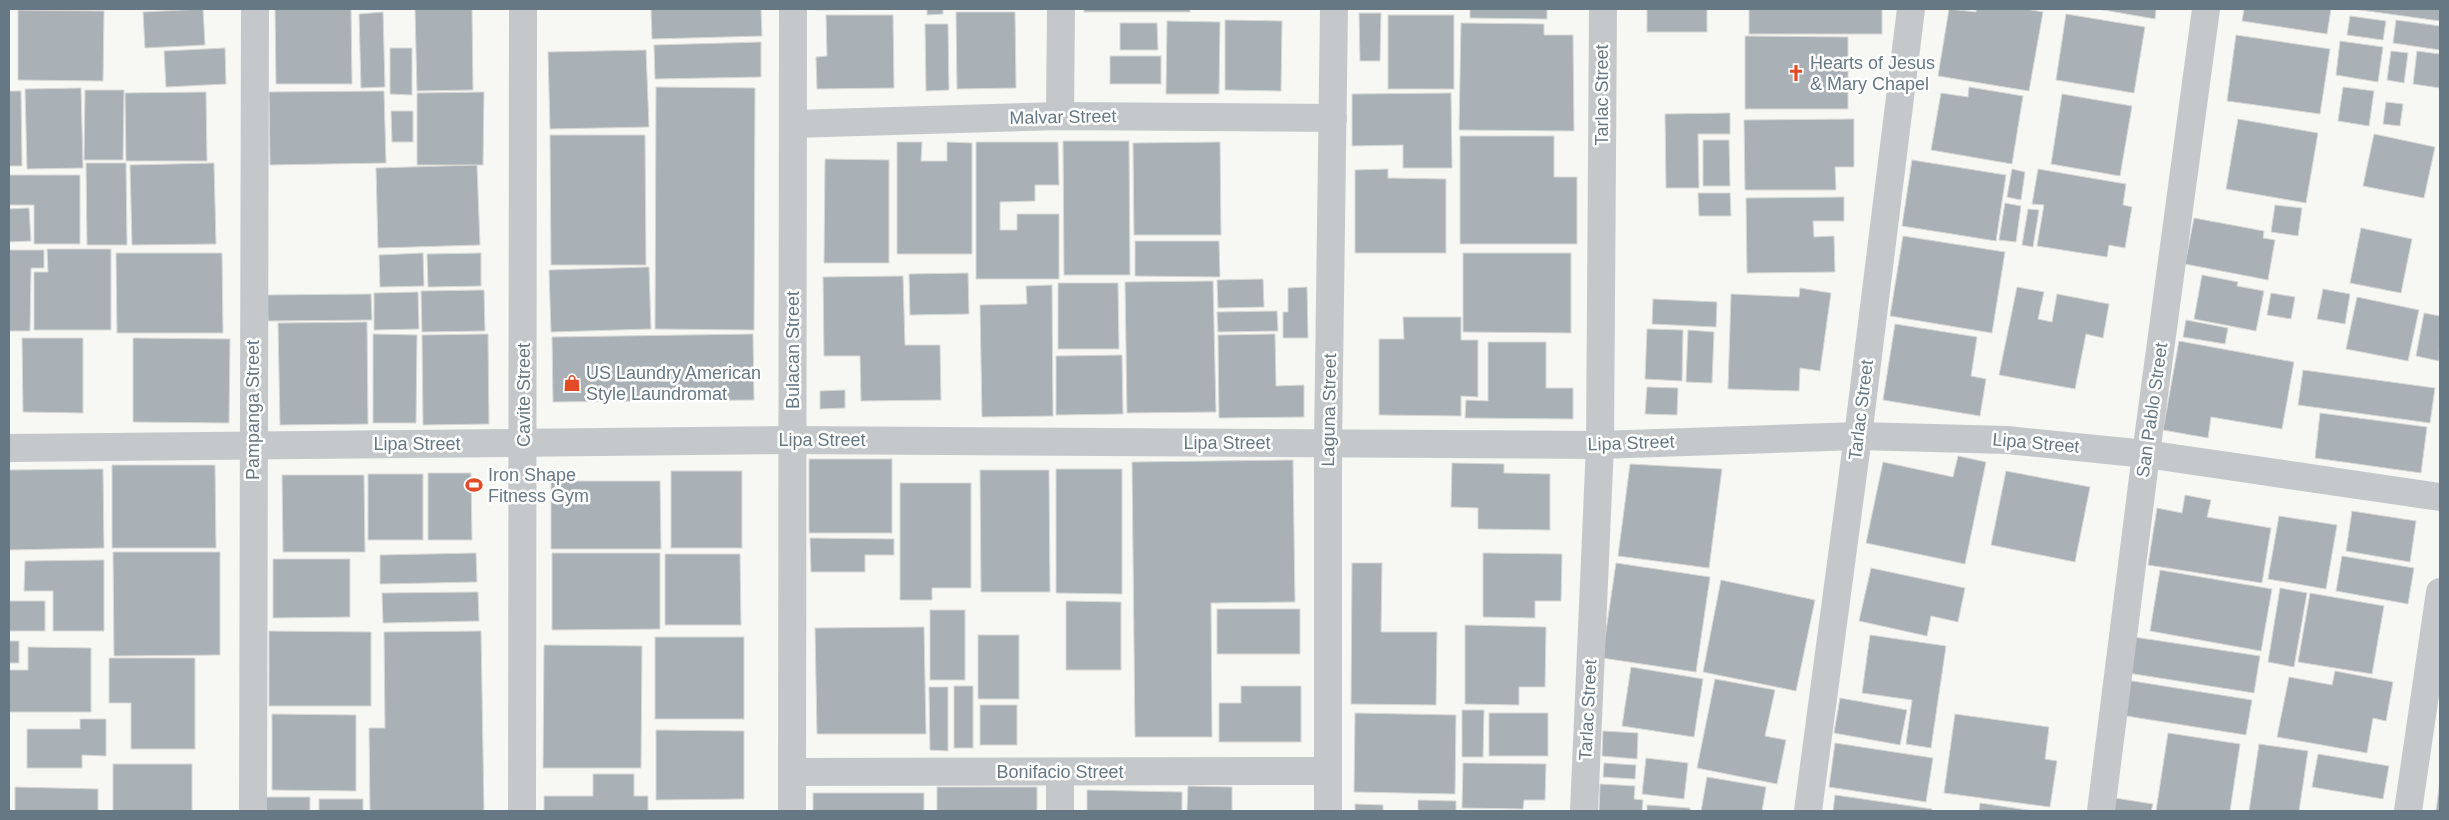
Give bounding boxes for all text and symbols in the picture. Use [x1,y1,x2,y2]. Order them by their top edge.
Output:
street label: Tarlac Street [1592,44,1612,146]
place label: Hearts of Jesus & Mary Chapel [1810,53,1935,94]
church icon: Hearts of Jesus & Mary Chapel [1786,63,1806,83]
street label: Malvar Street [1009,106,1117,128]
street label: Bulacan Street [783,291,803,409]
street label: Pampanga Street [243,340,263,480]
street label: San Pablo Street [2133,341,2171,479]
street label: Cavite Street [514,343,534,447]
street label: Laguna Street [1318,353,1340,467]
street label: Tarlac Street [1845,359,1877,461]
place label: US Laundry American Style Laundromat [586,363,761,404]
shop icon: US Laundry American Style Laundromat [562,373,582,393]
street label: Lipa Street [1992,429,2080,457]
street label: Lipa Street [778,430,866,450]
street label: Lipa Street [1587,431,1675,455]
street label: Lipa Street [1183,433,1271,453]
street label: Lipa Street [373,434,461,454]
place label: Iron Shape Fitness Gym [488,465,589,506]
sports icon: Iron Shape Fitness Gym [464,475,484,495]
street label: Tarlac Street [1575,659,1601,761]
street label: Bonifacio Street [996,762,1124,782]

